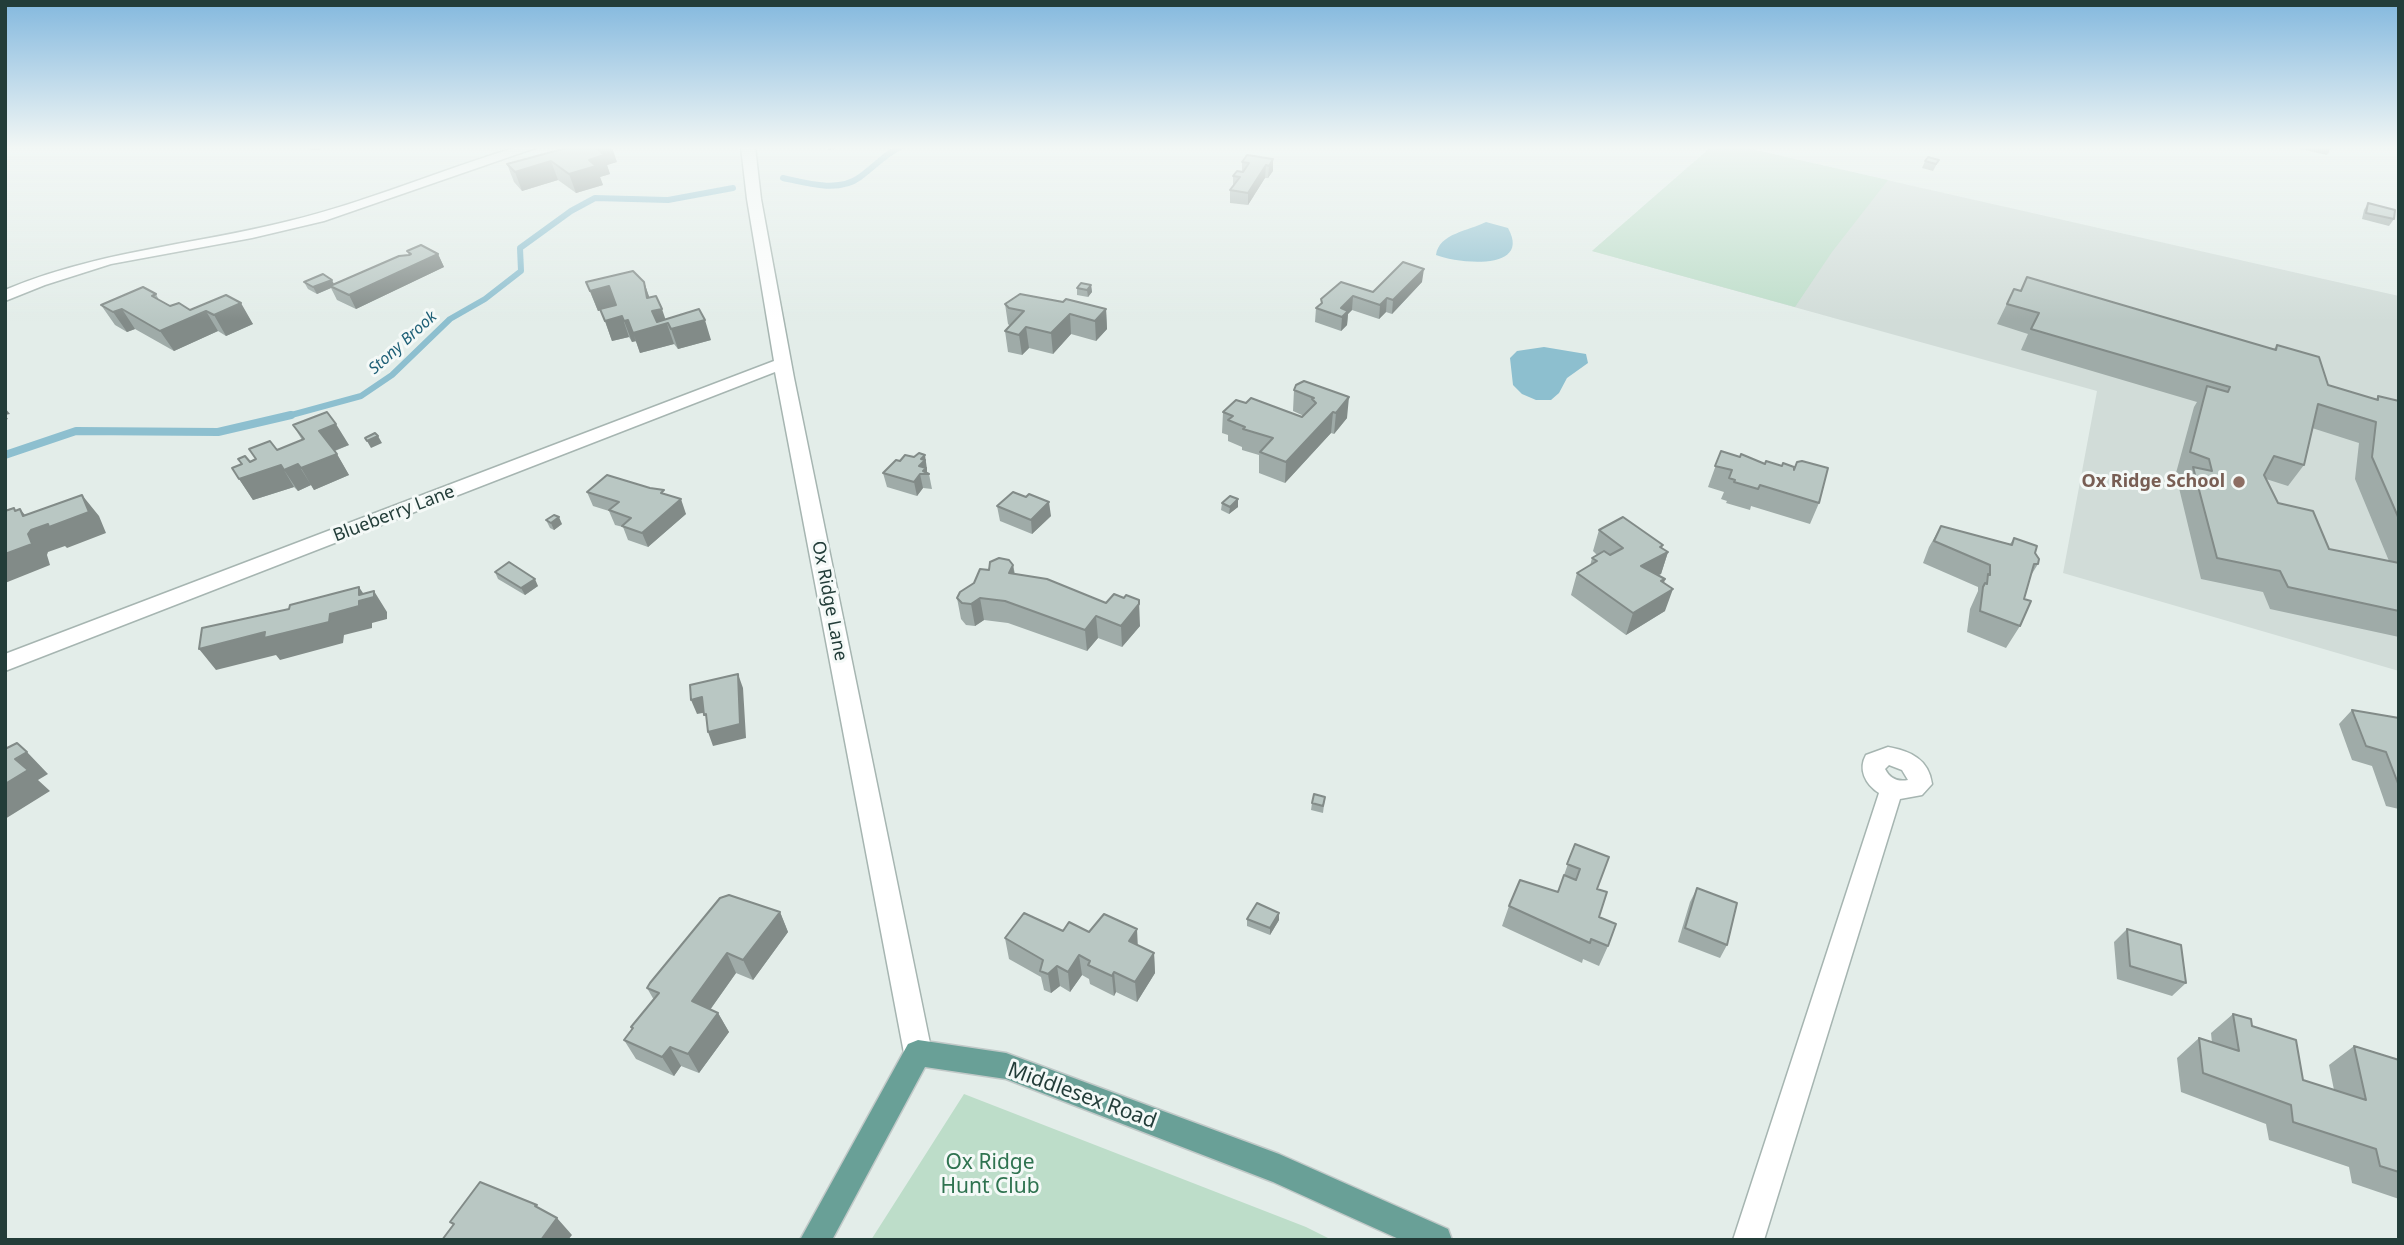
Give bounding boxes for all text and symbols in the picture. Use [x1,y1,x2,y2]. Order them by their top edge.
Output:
water label: Stony Brook [365,307,441,379]
place label: Ox Ridge School [2082,471,2225,493]
marker: Ox Ridge School [2231,474,2247,490]
street label: Blueberry Lane [330,481,458,547]
street label: Ox Ridge Lane [807,539,851,663]
street label: Middlesex Road [1004,1057,1160,1135]
park label: Ox Ridge Hunt Club [940,1150,1040,1200]

